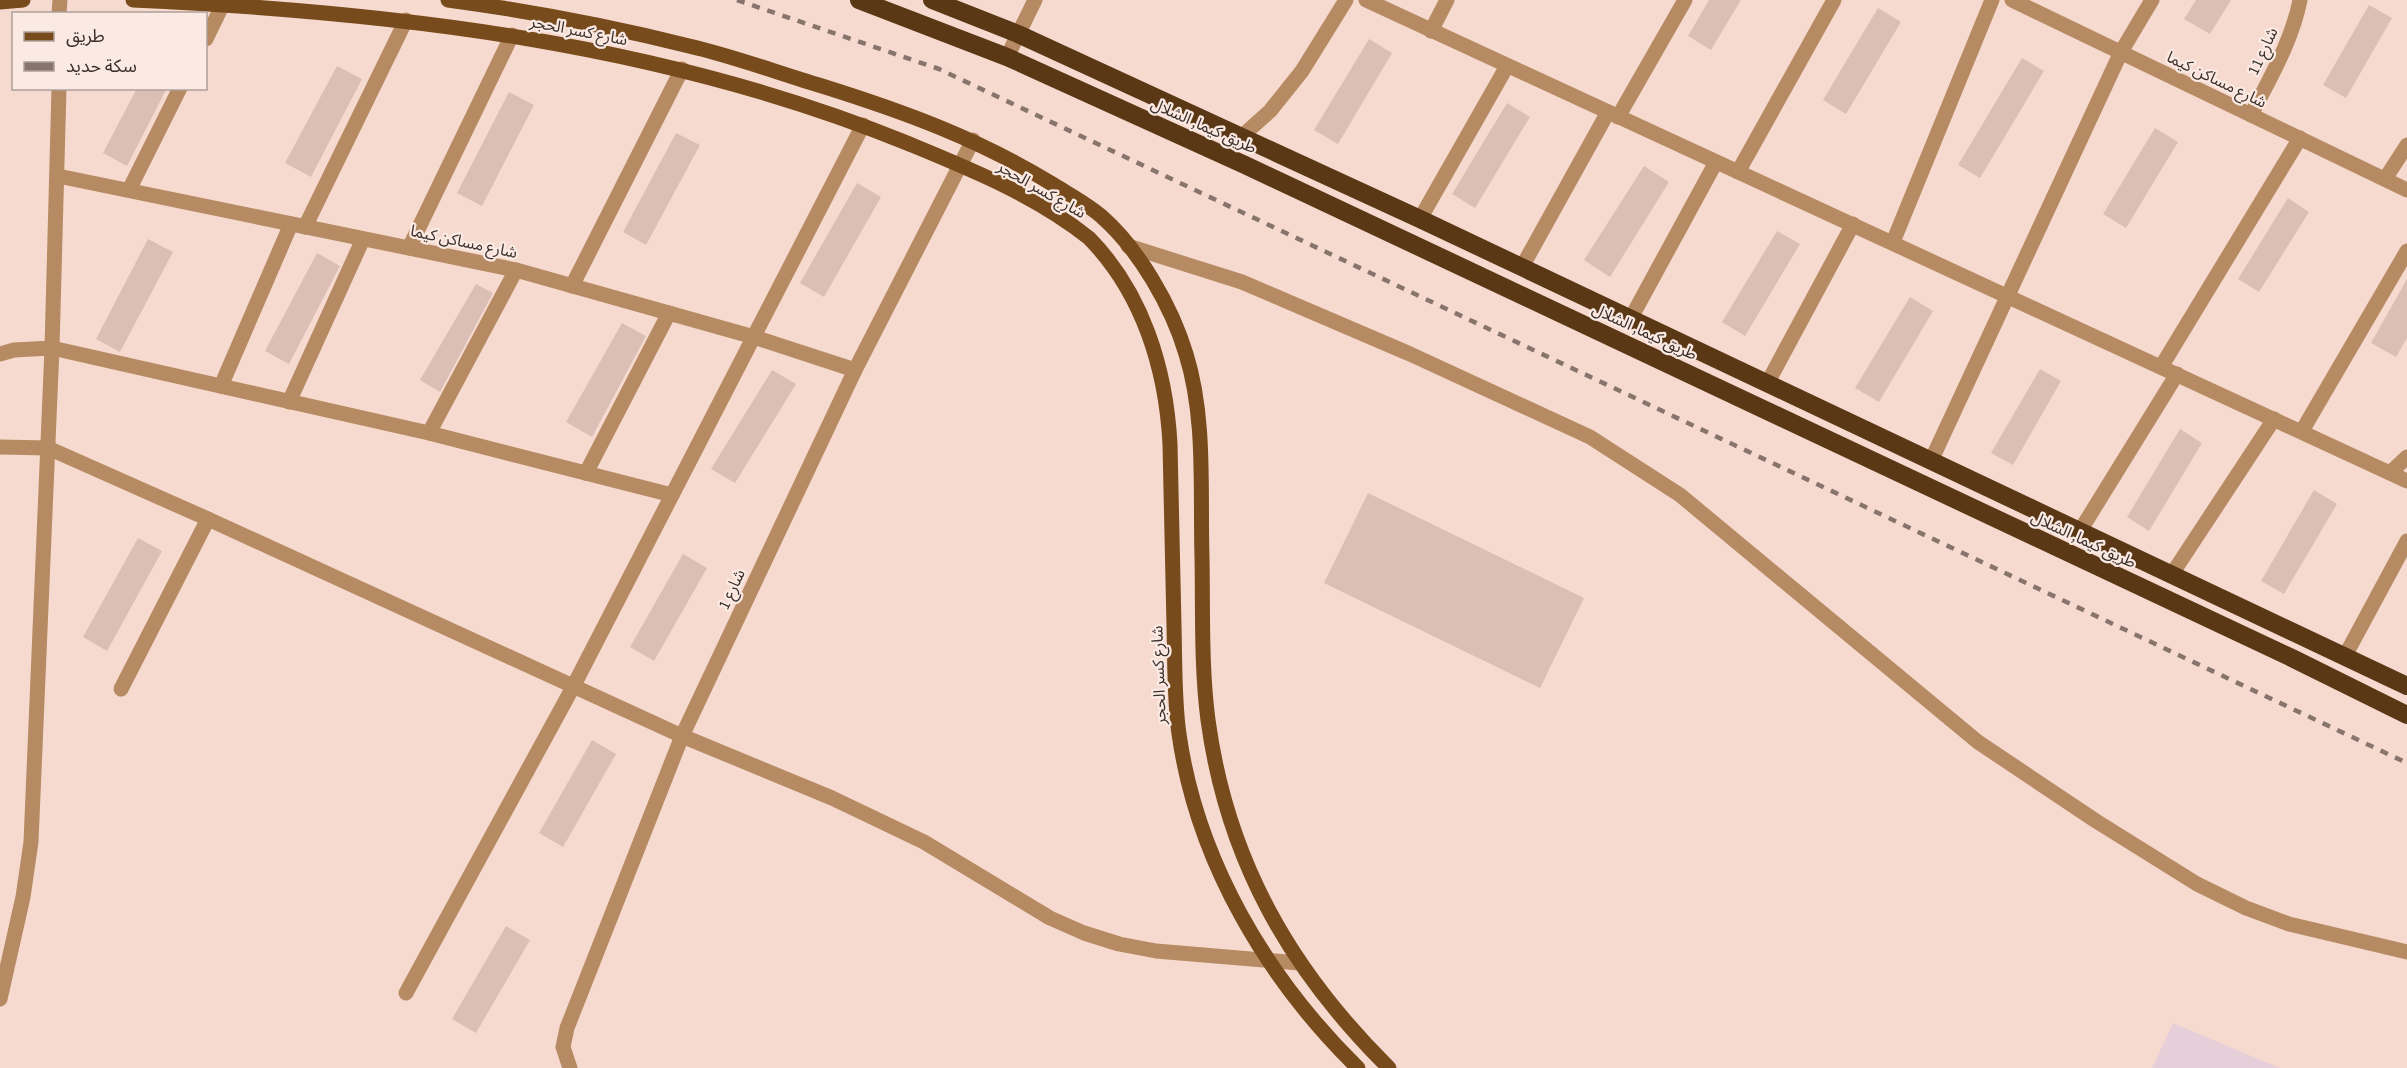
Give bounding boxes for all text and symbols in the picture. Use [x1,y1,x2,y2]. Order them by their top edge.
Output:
street label: شارع كسر الحجر [527,11,629,52]
legend [12,12,207,90]
text: طريق [66,24,105,49]
street label: شارع 11 [2242,24,2284,79]
street label: شارع مساكن كيما [2162,46,2270,115]
text: سكة حديد [66,54,137,79]
street label: طريق كيما, الشلال [1147,93,1260,159]
street label: شارع كسر الحجر [992,155,1090,225]
street label: شارع مساكن كيما [408,220,519,265]
street label: طريق كيما, الشلال [1588,298,1701,366]
street label: طريق كيما, الشلال [2027,506,2140,574]
street label: شارع 1 [713,566,752,614]
street label: شارع كسر الحجر [1146,625,1173,726]

